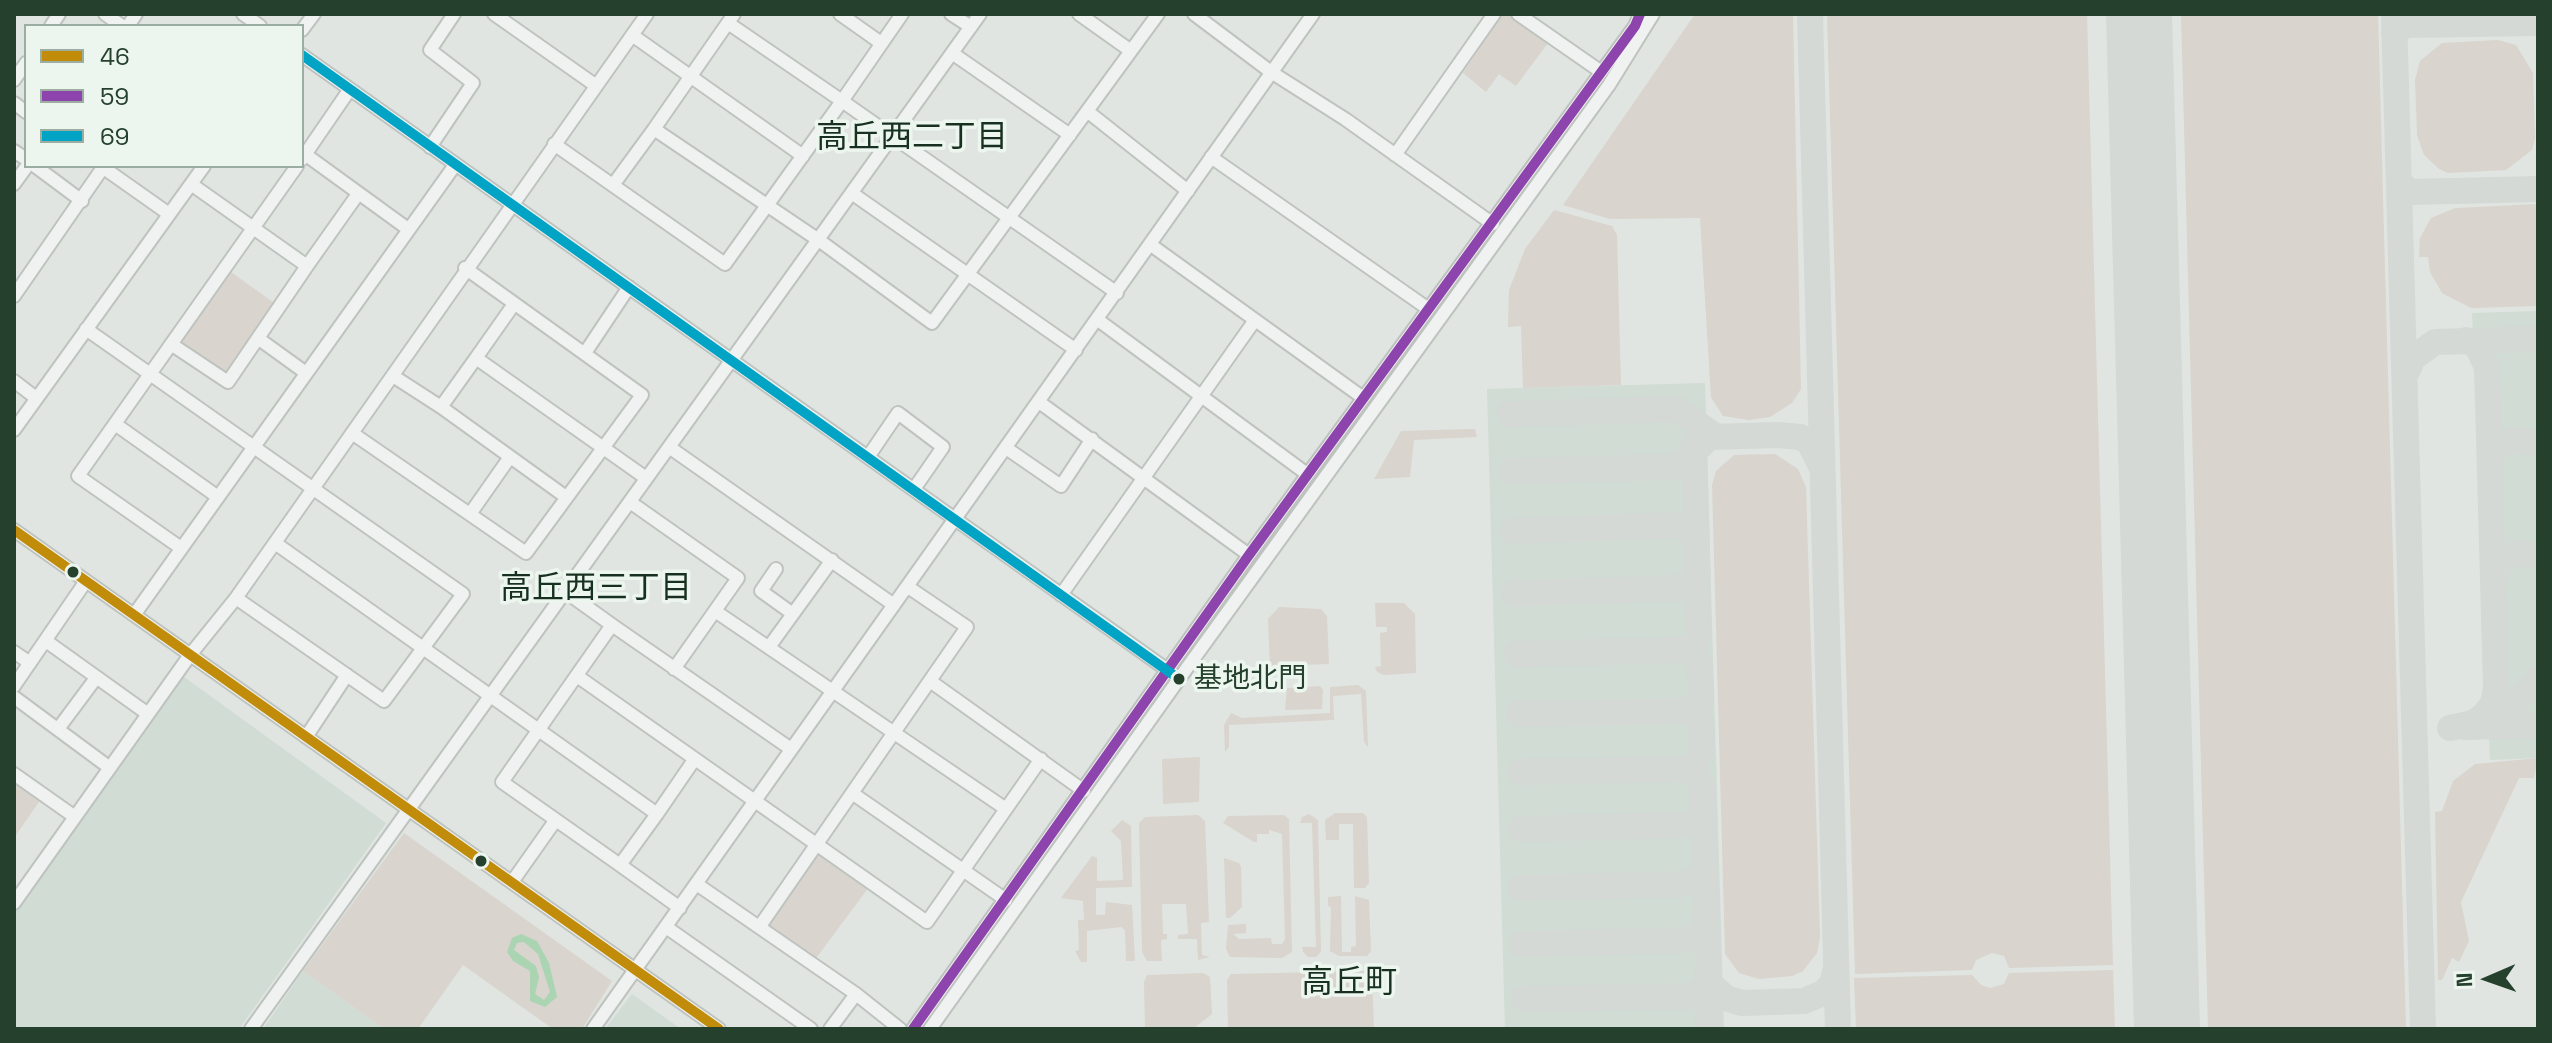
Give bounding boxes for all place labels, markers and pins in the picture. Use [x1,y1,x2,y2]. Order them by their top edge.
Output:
unlabelled marker [65,564,81,580]
place label: 基地北門 [1194,662,1306,696]
marker: 基地北門 [1171,671,1187,687]
unlabelled marker [473,853,489,869]

